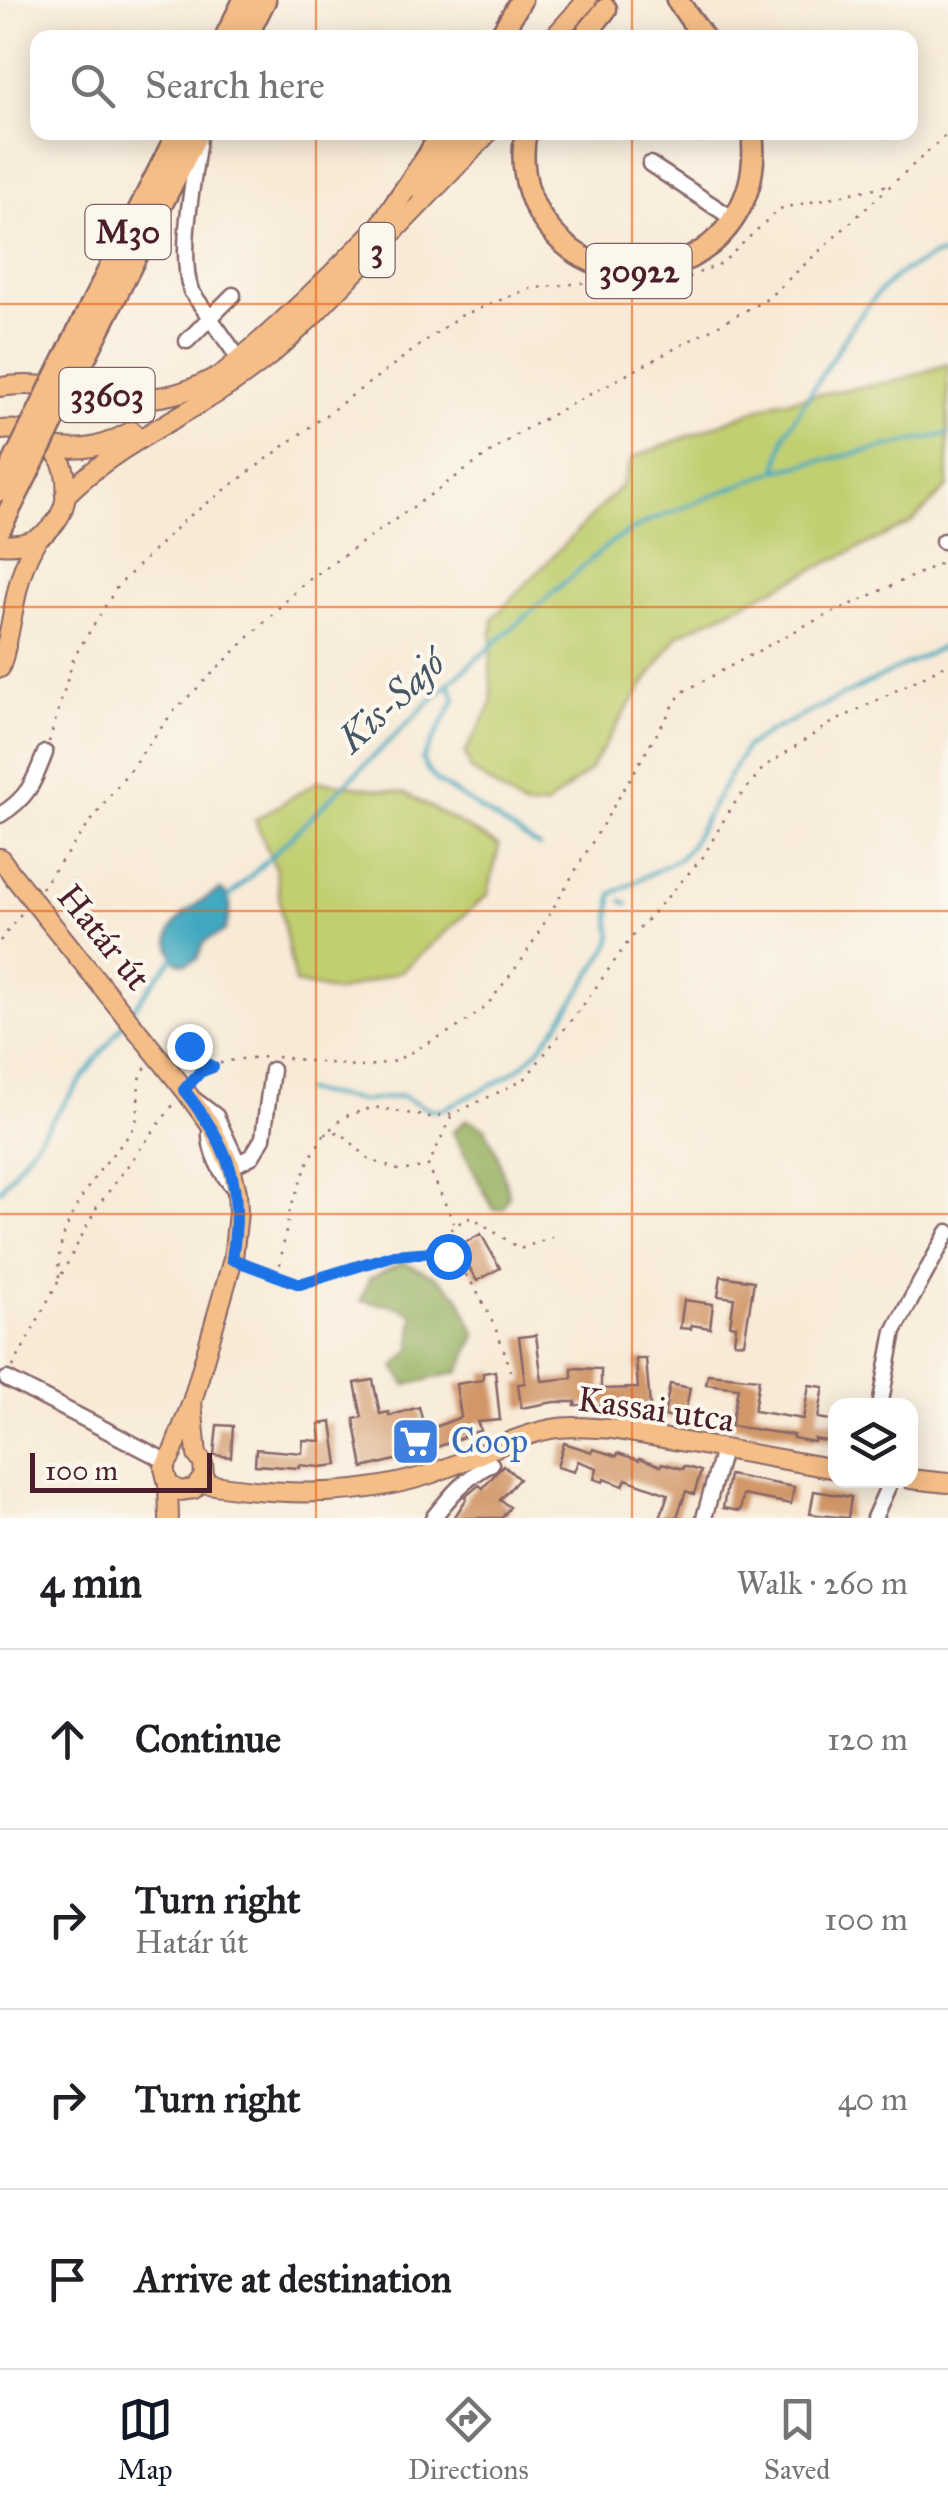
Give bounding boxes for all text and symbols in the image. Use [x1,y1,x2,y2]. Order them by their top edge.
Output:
search box [30,30,918,140]
icon: search [65,58,120,113]
text: Search here [145,62,325,108]
road number: M30 [86,205,170,259]
road number: 3 [360,223,394,277]
road number: 30922 [586,244,692,298]
road number: 33603 [59,368,154,422]
water label: Kis-Sajó [327,636,458,763]
street label: Határ út [48,876,159,999]
route end [167,1024,213,1070]
route start [426,1234,472,1280]
street label: Kassai utca [575,1377,737,1442]
map controls [828,1398,918,1488]
button: layers [828,1398,918,1488]
supermarket icon: Coop [390,1415,442,1467]
place label: Coop [451,1420,528,1463]
scale bar [30,1448,212,1492]
text: 100 m [45,1453,118,1488]
text: 4 min [40,1557,142,1609]
text: Walk · 260 m [737,1564,908,1603]
icon: ahead [40,1712,95,1767]
text: Continue [135,1716,281,1762]
text: 120 m [827,1720,908,1759]
text: Turn right [135,1877,301,1923]
icon: right [40,1892,95,1947]
text: 100 m [824,1900,908,1939]
text: Határ út [135,1923,248,1962]
icon: right [40,2072,95,2127]
text: Turn right [135,2076,301,2122]
text: 40 m [838,2080,908,2119]
icon: arrive [40,2252,95,2307]
text: Arrive at destination [135,2256,452,2302]
tab: Map [118,2392,173,2487]
tab: Directions [408,2392,529,2487]
tab: Saved [764,2392,830,2487]

